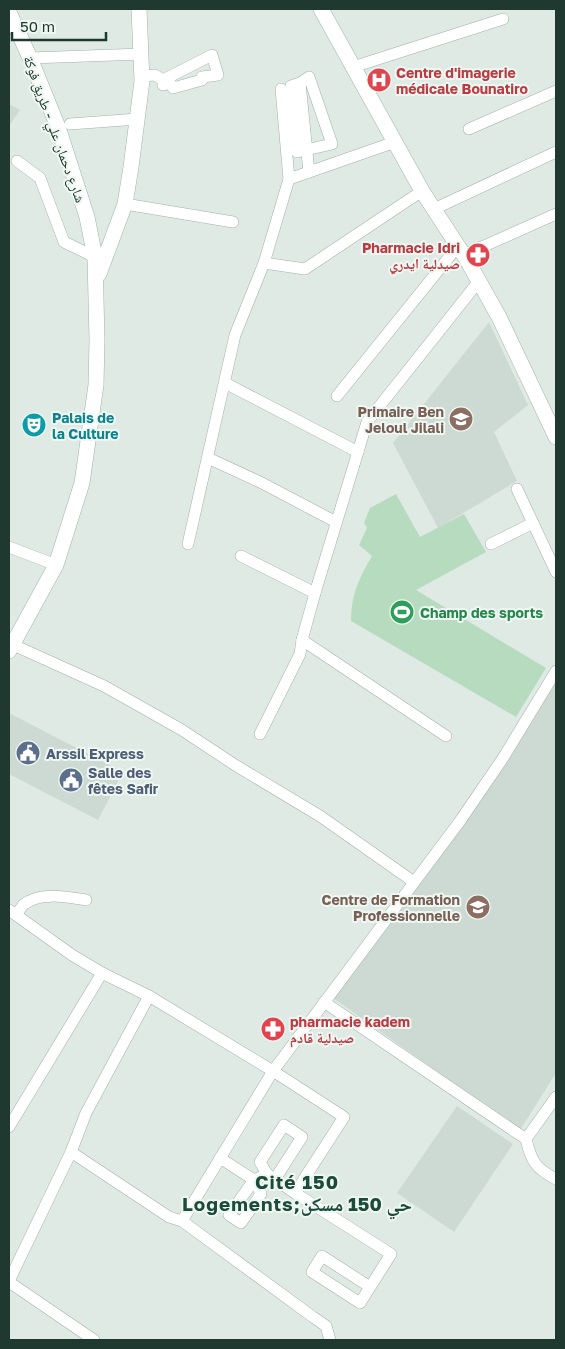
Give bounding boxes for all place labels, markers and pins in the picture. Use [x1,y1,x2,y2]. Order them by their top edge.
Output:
place label: Centre d'imagerie médicale Bounatiro [396,64,528,97]
hospital icon: Centre d'imagerie médicale Bounatiro [366,67,392,93]
place label: Pharmacie Idri صيدلية ايدري [362,239,460,275]
pharmacy icon: Pharmacie Idri صيدلية ايدري [465,242,491,268]
place label: Primaire Ben Jeloul Jilali [358,403,444,436]
school or university icon: Primaire Ben Jeloul Jilali [448,406,474,432]
place label: Palais de la Culture [52,409,118,442]
theatre icon: Palais de la Culture [21,412,47,438]
sports icon: Champ des sports [389,599,415,625]
place label: Champ des sports [420,604,543,621]
public building icon: Arssil Express [15,740,41,766]
place label: Arssil Express [46,745,144,762]
place label: Salle des fêtes Safir [88,764,159,797]
public building icon: Salle des fêtes Safir [58,767,84,793]
place label: Centre de Formation Professionnelle [322,891,460,924]
school or university icon: Centre de Formation Professionnelle [465,894,491,920]
place label: pharmacie kadem صيدلية قادم [290,1013,410,1048]
pharmacy icon: pharmacie kadem صيدلية قادم [260,1016,286,1042]

